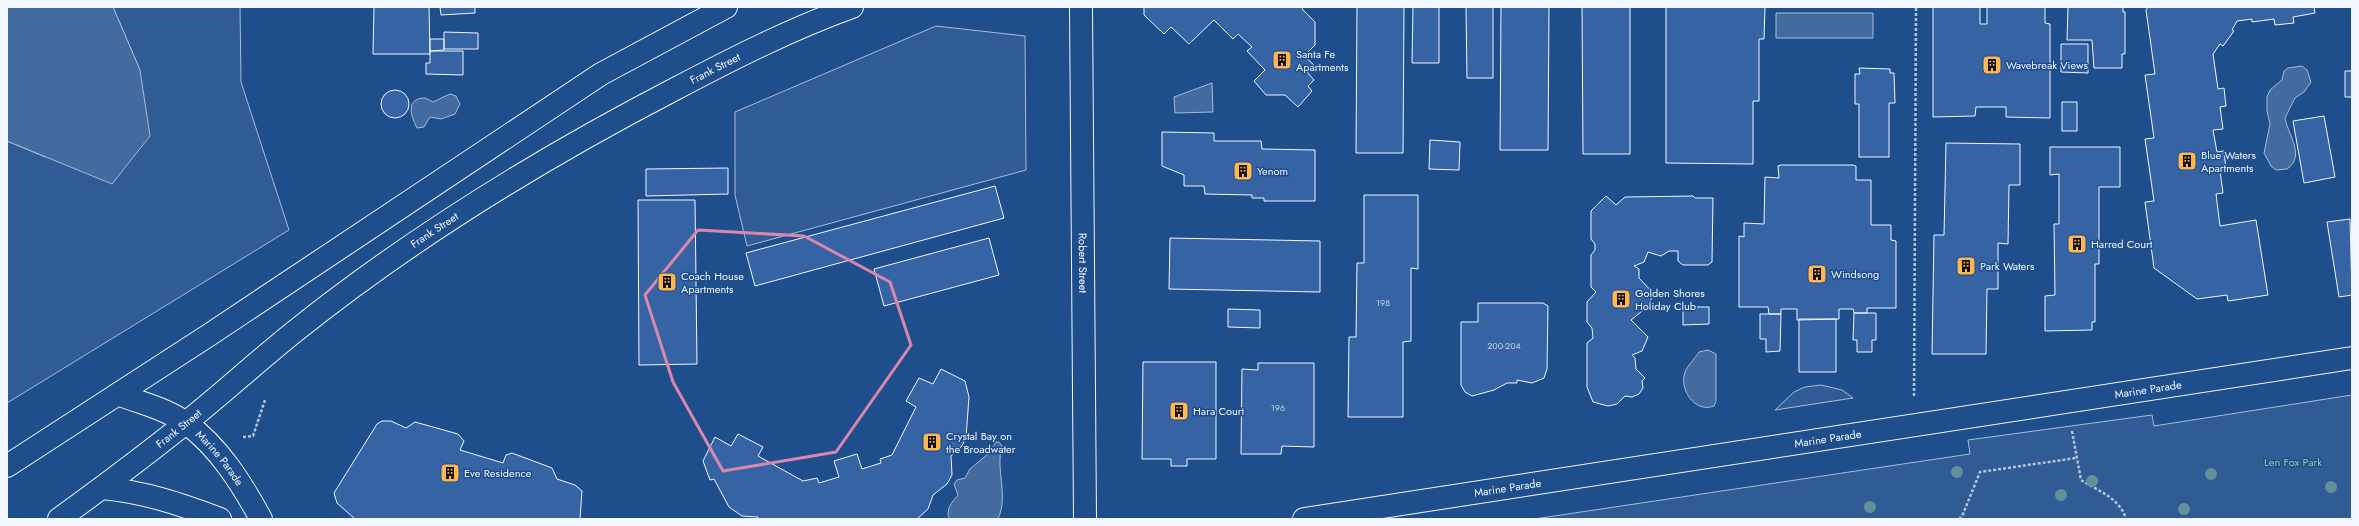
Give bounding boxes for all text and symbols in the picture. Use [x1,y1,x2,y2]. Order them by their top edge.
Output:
place label: Santa Fe Apartments [1296,46,1349,75]
street label: Frank Street [687,49,743,88]
building icon: Santa Fe Apartments [1271,49,1293,71]
building icon: Wavebreak Views [1981,54,2003,76]
place label: Wavebreak Views [2006,57,2088,73]
place label: Blue Waters Apartments [2201,147,2257,176]
building icon: Blue Waters Apartments [2176,150,2198,172]
building icon: Yenom [1232,160,1254,182]
place label: Yenom [1257,163,1288,179]
street label: Frank Street [407,208,462,252]
street label: Robert Street [1075,233,1091,293]
building icon: Harred Court [2066,233,2088,255]
place label: Harred Court [2091,236,2153,252]
building icon: Park Waters [1955,255,1977,277]
place label: Park Waters [1980,258,2035,274]
building icon: Windsong [1806,263,1828,285]
place label: Windsong [1831,266,1879,282]
place label: Coach House Apartments [681,268,744,297]
building icon: Coach House Apartments [656,271,678,293]
place label: Golden Shores Holiday Club [1635,285,1705,314]
building icon: Golden Shores Holiday Club [1610,288,1632,310]
house number: 198 [1376,296,1390,309]
house number: 200-204 [1487,339,1521,352]
street label: Marine Parade [2113,376,2183,402]
building icon: Hara Court [1168,400,1190,422]
house number: 196 [1271,401,1285,414]
place label: Hara Court [1193,403,1245,419]
street label: Frank Street [152,405,205,452]
street label: Marine Parade [1793,425,1863,452]
street label: Marine Parade [192,426,248,489]
place label: Crystal Bay on the Broadwater [946,428,1016,457]
building icon: Crystal Bay on the Broadwater [921,431,943,453]
park label: Len Fox Park [2264,454,2322,470]
building icon: Eve Residence [439,462,461,484]
place label: Eve Residence [464,465,532,481]
street label: Marine Parade [1473,475,1543,501]

